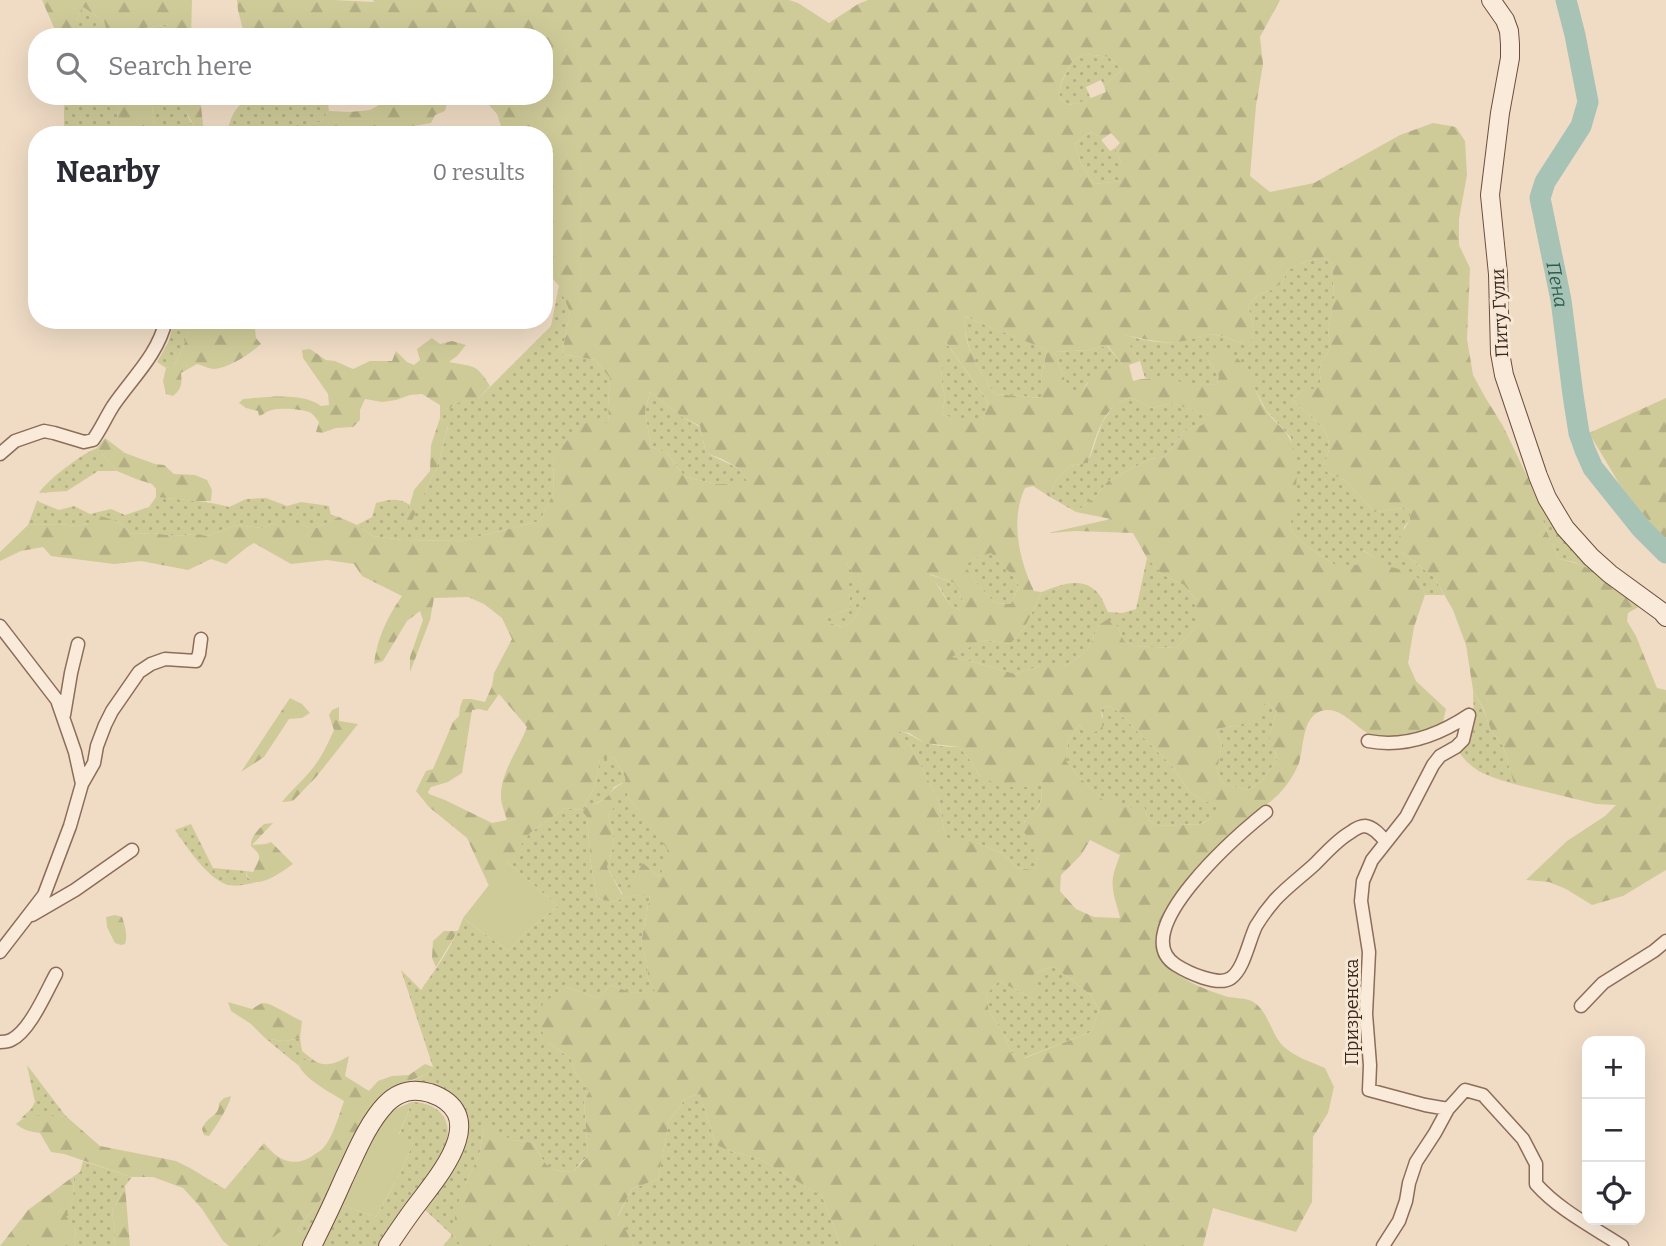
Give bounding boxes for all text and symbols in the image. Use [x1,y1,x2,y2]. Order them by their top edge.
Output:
search box [28,28,553,105]
icon: search [52,48,90,86]
text: Search here [108,51,252,82]
text: Nearby [56,154,160,190]
text: 0 results [432,158,525,186]
water label: Пена [1542,259,1573,309]
street label: Питу Гули [1487,268,1513,358]
street label: Призренска [1341,959,1363,1065]
map controls [1582,1036,1645,1225]
button: + [1582,1036,1645,1099]
button: − [1582,1099,1645,1162]
button: locate [1582,1162,1645,1225]

